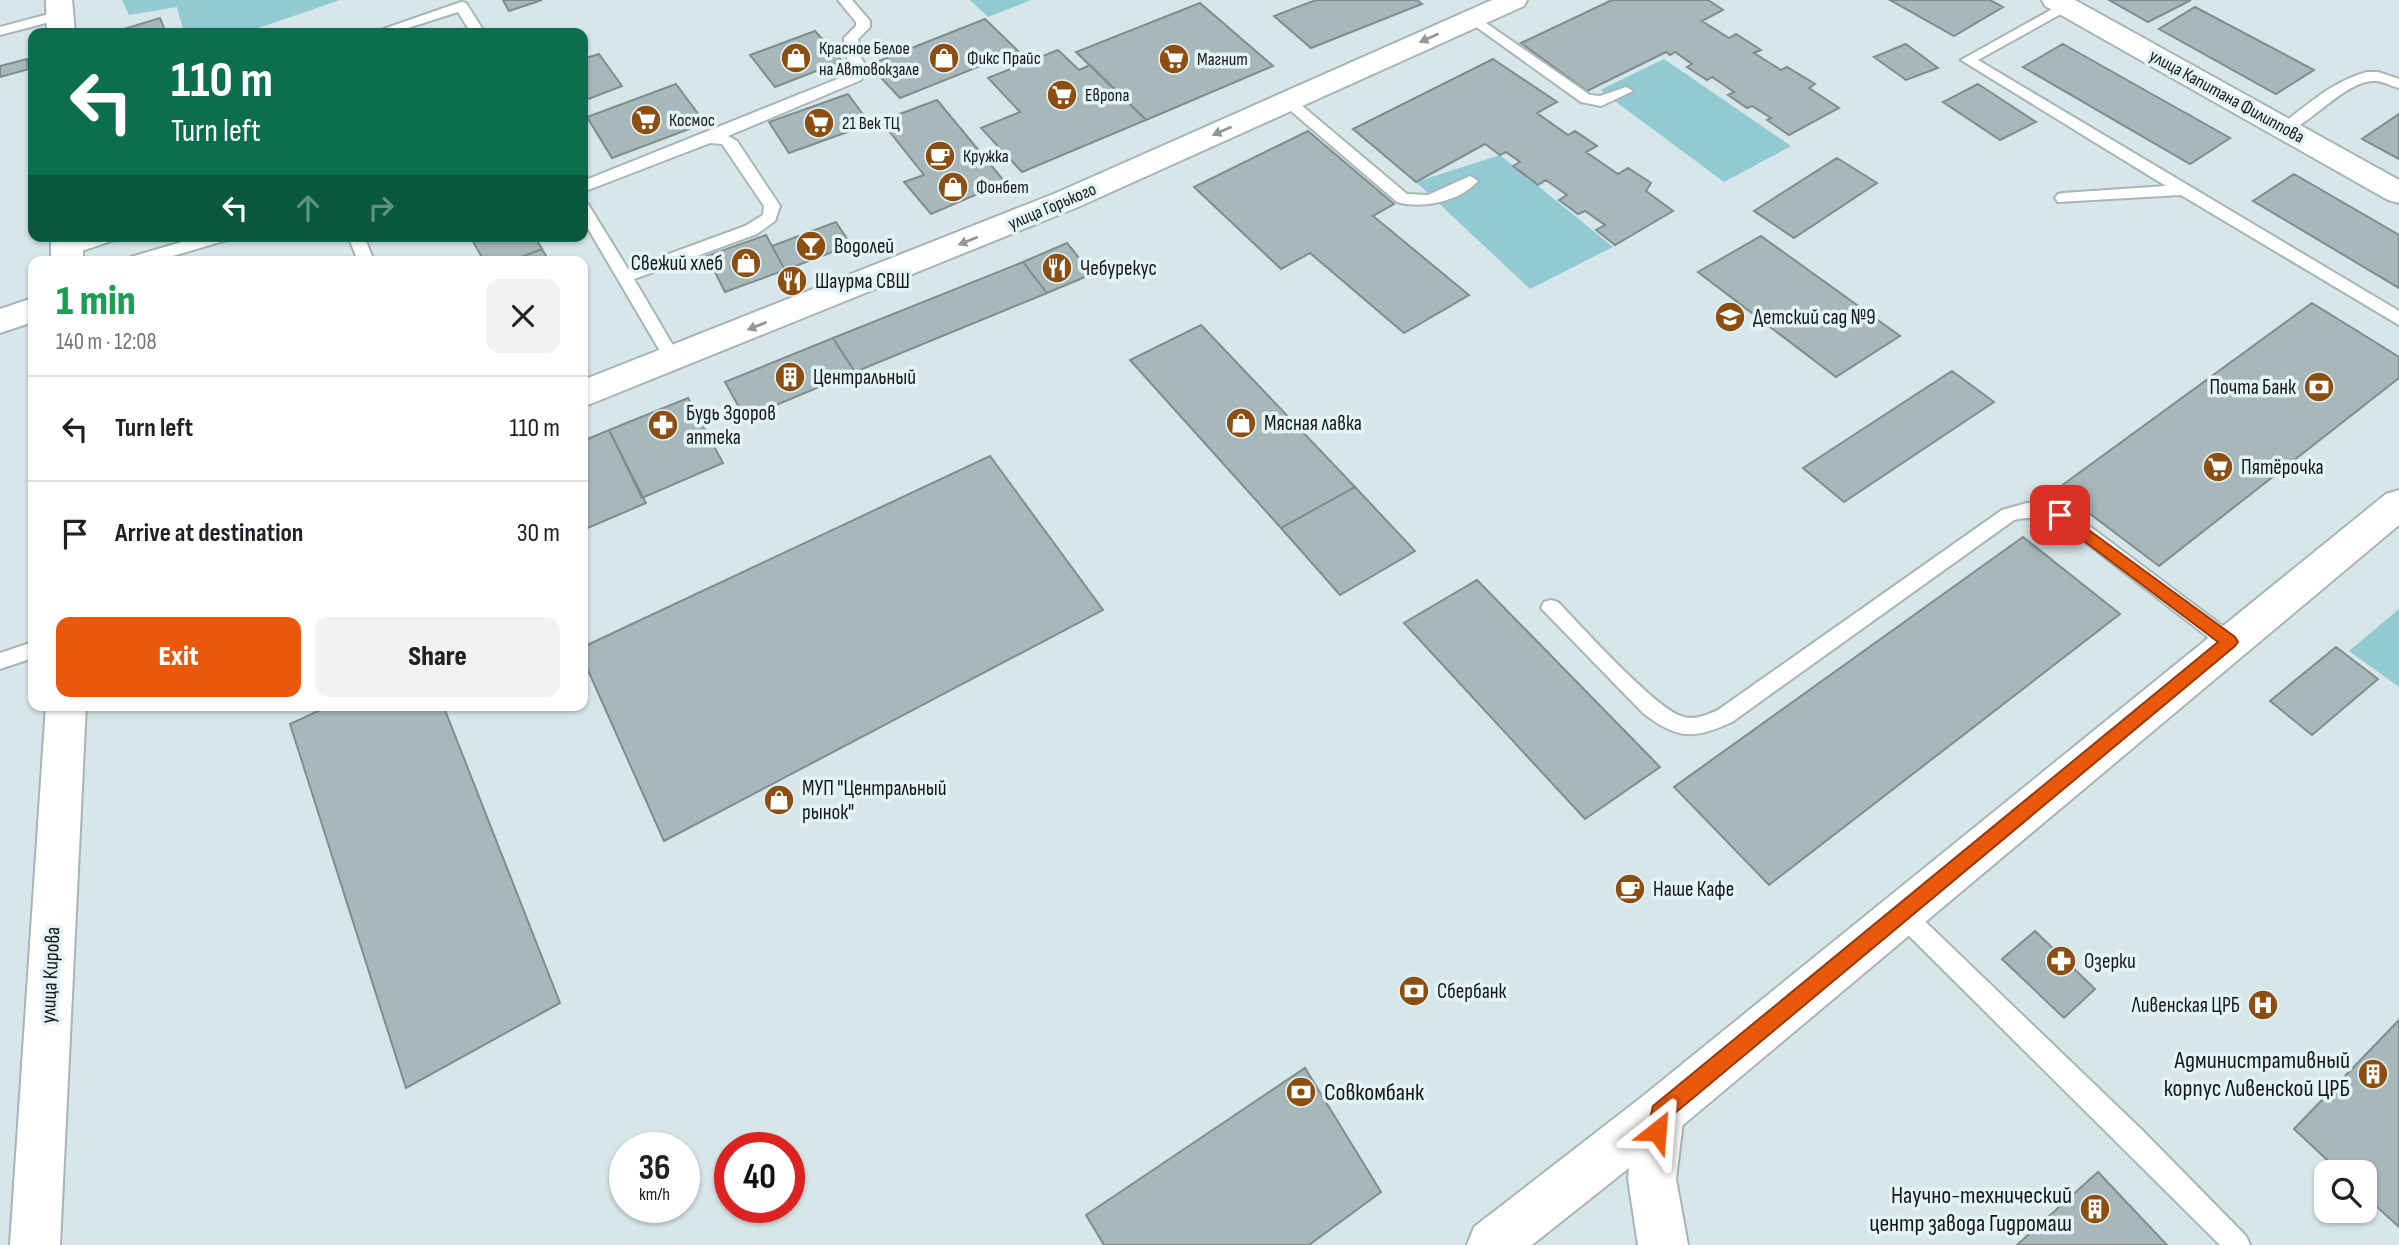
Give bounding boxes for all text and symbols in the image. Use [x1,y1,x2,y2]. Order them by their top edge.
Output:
one-way arrow [1419,32,1439,44]
place label: Красное Белое на Автовокзале [819,38,919,80]
shop icon: Красное Белое на Автовокзале [779,41,813,75]
shop icon: Фикс Прайс [927,41,961,75]
supermarket icon: Магнит [1157,42,1191,76]
street label: улица Капитана Филиппова [2146,45,2308,148]
place label: Фикс Прайс [967,48,1041,69]
place label: Магнит [1197,49,1248,70]
text: 110 m [171,52,273,111]
icon: left [56,56,147,147]
supermarket icon: Европа [1045,78,1079,112]
place label: Европа [1085,85,1130,106]
supermarket icon: Космос [629,103,663,137]
supermarket icon: 21 Век ТЦ [802,106,836,140]
place label: Космос [669,110,715,131]
text: Turn left [171,112,261,151]
place label: 21 Век ТЦ [842,113,900,134]
one-way arrow [1212,125,1232,137]
cafe icon: Кружка [923,139,957,173]
place label: Кружка [963,146,1009,167]
shop icon: Фонбет [936,170,970,204]
place label: Фонбет [976,177,1029,198]
street label: улица Горького [1005,179,1099,234]
icon: left [216,189,254,227]
icon: ahead [289,189,327,227]
icon: right [362,189,400,227]
bar icon: Водолей [794,229,828,263]
place label: Водолей [834,234,894,259]
one-way arrow [957,236,978,247]
shop icon: Свежий хлеб [729,246,763,280]
place label: Свежий хлеб [631,251,723,276]
restaurant icon: Чебурекус [1040,251,1074,285]
place label: Чебурекус [1080,256,1157,281]
restaurant icon: Шаурма СВШ [775,264,809,298]
place label: Шаурма СВШ [815,269,910,294]
text: 1 min [56,276,136,327]
button: close [486,279,560,353]
school or university icon: Детский сад №9 [1713,300,1747,334]
place label: Детский сад №9 [1753,305,1876,330]
one-way arrow [746,320,767,331]
text: 140 m · 12:08 [56,328,157,356]
building icon: Центральный [773,360,807,394]
place label: Центральный [813,365,916,390]
bank icon: Почта Банк [2302,370,2336,404]
place label: Почта Банк [2209,375,2296,400]
place label: Будь Здоров аптека [686,401,776,450]
shop icon: Мясная лавка [1224,406,1258,440]
pharmacy icon: Будь Здоров аптека [646,408,680,442]
icon: left [56,410,94,448]
place label: Мясная лавка [1264,411,1362,436]
text: Turn left [115,413,193,444]
text: 110 m [509,413,560,444]
supermarket icon: Пятёрочка [2201,450,2235,484]
place label: Пятёрочка [2241,455,2324,480]
pin [2030,485,2090,545]
icon: arrive [2041,496,2079,534]
icon: arrive [56,515,94,553]
text: Arrive at destination [115,518,303,549]
text: 30 m [517,518,560,549]
button: Exit [56,617,301,697]
button: Share [315,617,560,697]
place label: МУП "Центральный рынок" [802,776,946,825]
shop icon: МУП "Центральный рынок" [762,783,796,817]
cafe icon: Наше Кафе [1613,872,1647,906]
place label: Наше Кафе [1653,877,1734,902]
street label: улица Кирова [35,926,66,1024]
pharmacy icon: Озерки [2044,944,2078,978]
place label: Озерки [2084,949,2136,974]
bank icon: Сбербанк [1397,974,1431,1008]
place label: Сбербанк [1437,979,1507,1004]
hospital icon: Ливенская ЦРБ [2246,988,2280,1022]
place label: Ливенская ЦРБ [2131,993,2240,1018]
place label: Административный корпус Ливенской ЦРБ [2164,1046,2350,1103]
building icon: Административный корпус Ливенской ЦРБ [2356,1057,2390,1091]
bank icon: Совкомбанк [1284,1075,1318,1109]
place label: Совкомбанк [1324,1078,1425,1107]
position arrow [1620,1094,1694,1168]
speed limit sign: 40 [714,1132,805,1223]
text: 36 [638,1147,671,1190]
map controls [2314,1160,2377,1223]
button: search [2314,1160,2377,1223]
place label: Научно-технический центр завода Гидромаш [1869,1181,2072,1238]
text: km/h [639,1184,670,1205]
building icon: Научно-технический центр завода Гидромаш [2078,1192,2112,1226]

